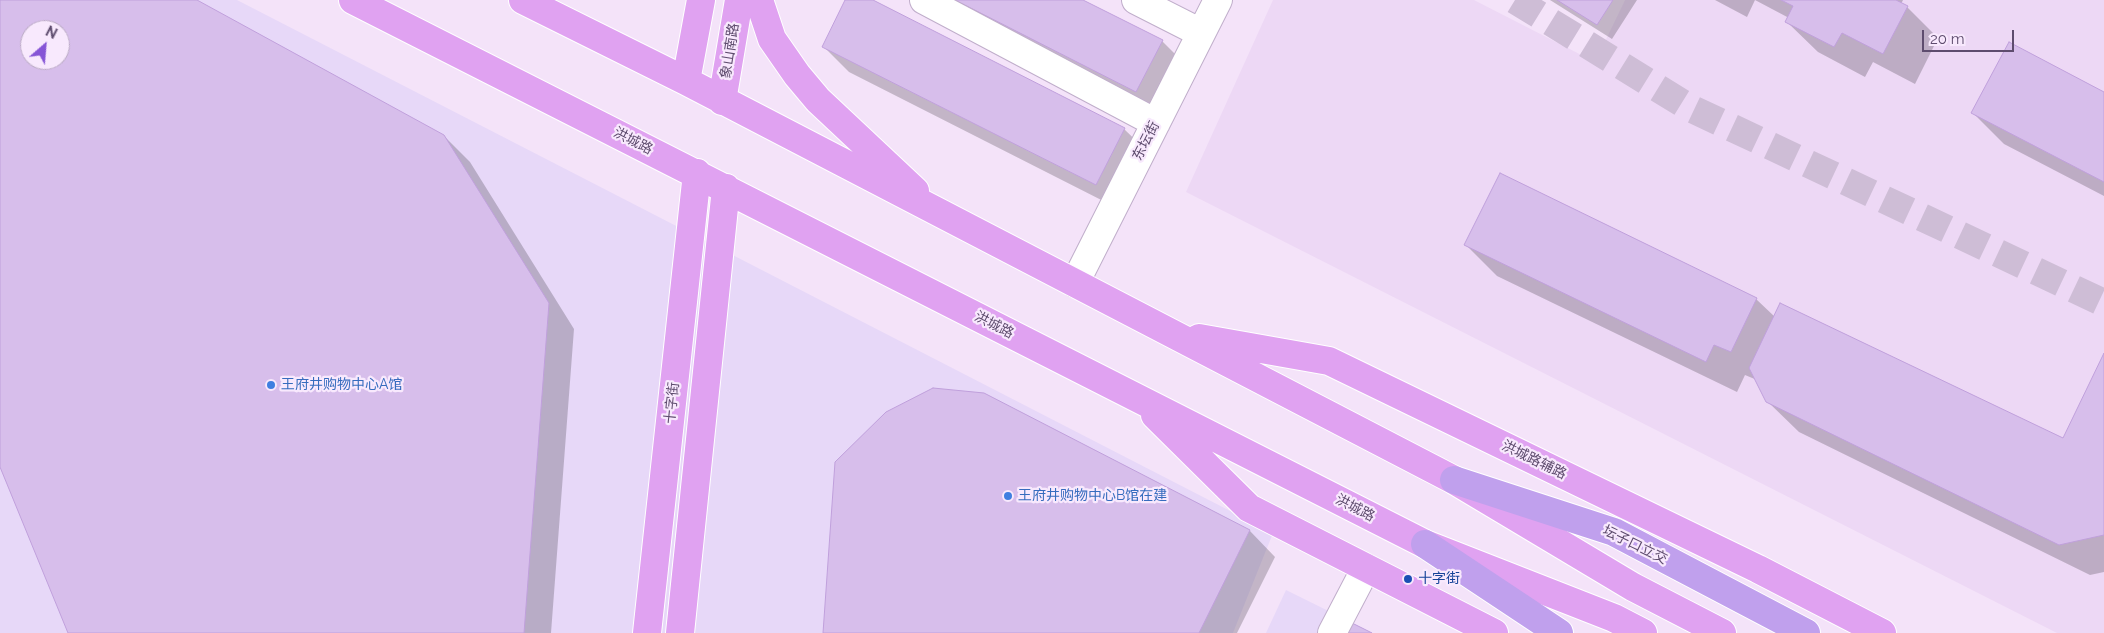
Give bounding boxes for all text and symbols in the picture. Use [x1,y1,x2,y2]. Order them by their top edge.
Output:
north arrow [20,20,70,70]
scale bar [1924,20,2016,52]
street label: 象山南路 [717,22,743,80]
text: N [43,23,60,42]
text: 20 m [1930,30,1965,48]
street label: 东坛街 [1129,118,1163,164]
street label: 洪城路 [610,124,656,158]
street label: 洪城路 [971,308,1017,342]
place label: 王府井购物中心A馆 [281,377,402,393]
marker: 王府井购物中心A馆 [265,379,277,391]
street label: 十字街 [661,381,683,425]
street label: 洪城路辅路 [1499,437,1569,483]
place label: 王府井购物中心B馆在建 [1018,488,1167,504]
marker: 王府井购物中心B馆在建 [1002,490,1014,502]
street label: 洪城路 [1332,491,1378,525]
street label: 坛子口立交 [1600,522,1670,568]
place label: 十字街 [1418,571,1460,587]
marker: 十字街 [1402,573,1414,585]

